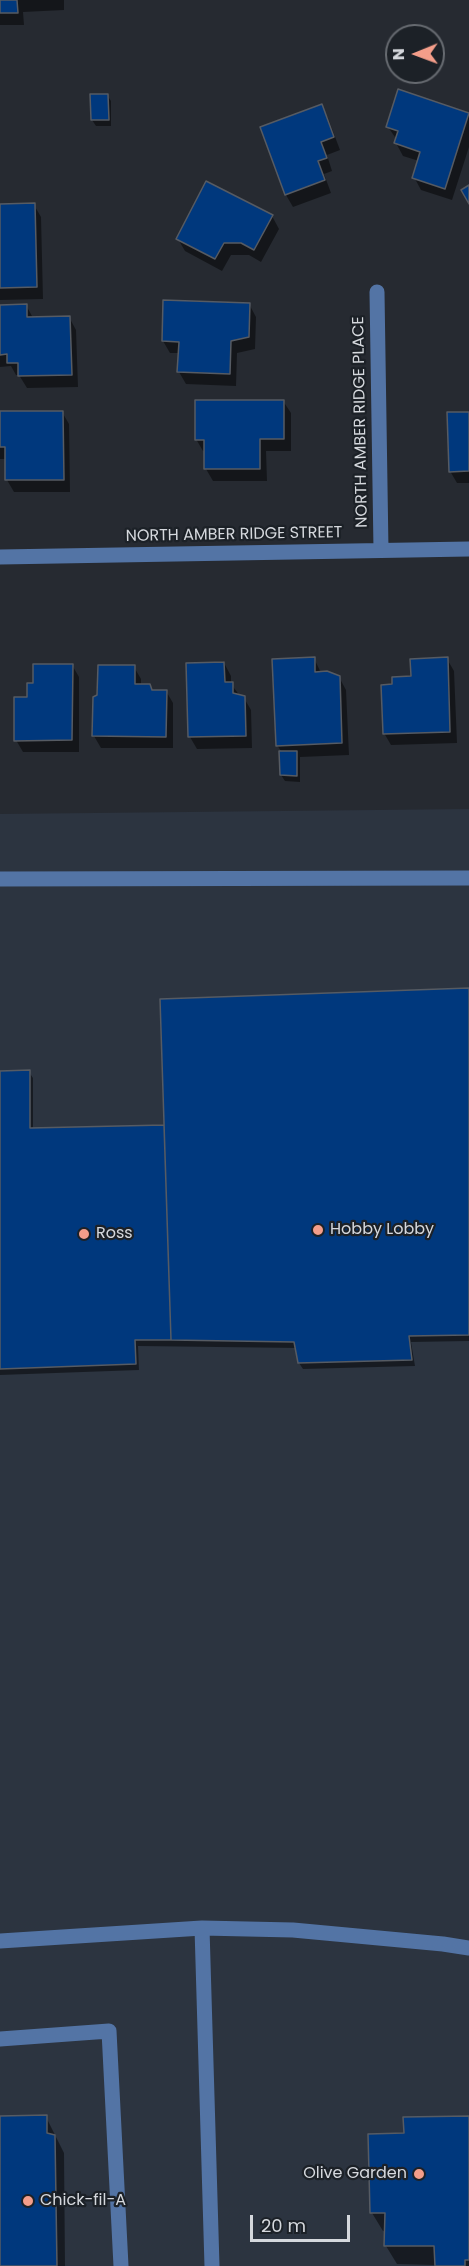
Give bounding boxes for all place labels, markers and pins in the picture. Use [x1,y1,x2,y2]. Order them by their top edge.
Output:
place label: Hobby Lobby [330,1220,434,1240]
marker: Hobby Lobby [311,1223,325,1237]
place label: Ross [96,1224,133,1244]
marker: Ross [77,1227,91,1241]
place label: Olive Garden [303,2164,407,2184]
marker: Olive Garden [412,2167,426,2181]
place label: Chick-fil-A [40,2191,126,2211]
marker: Chick-fil-A [21,2194,35,2208]

